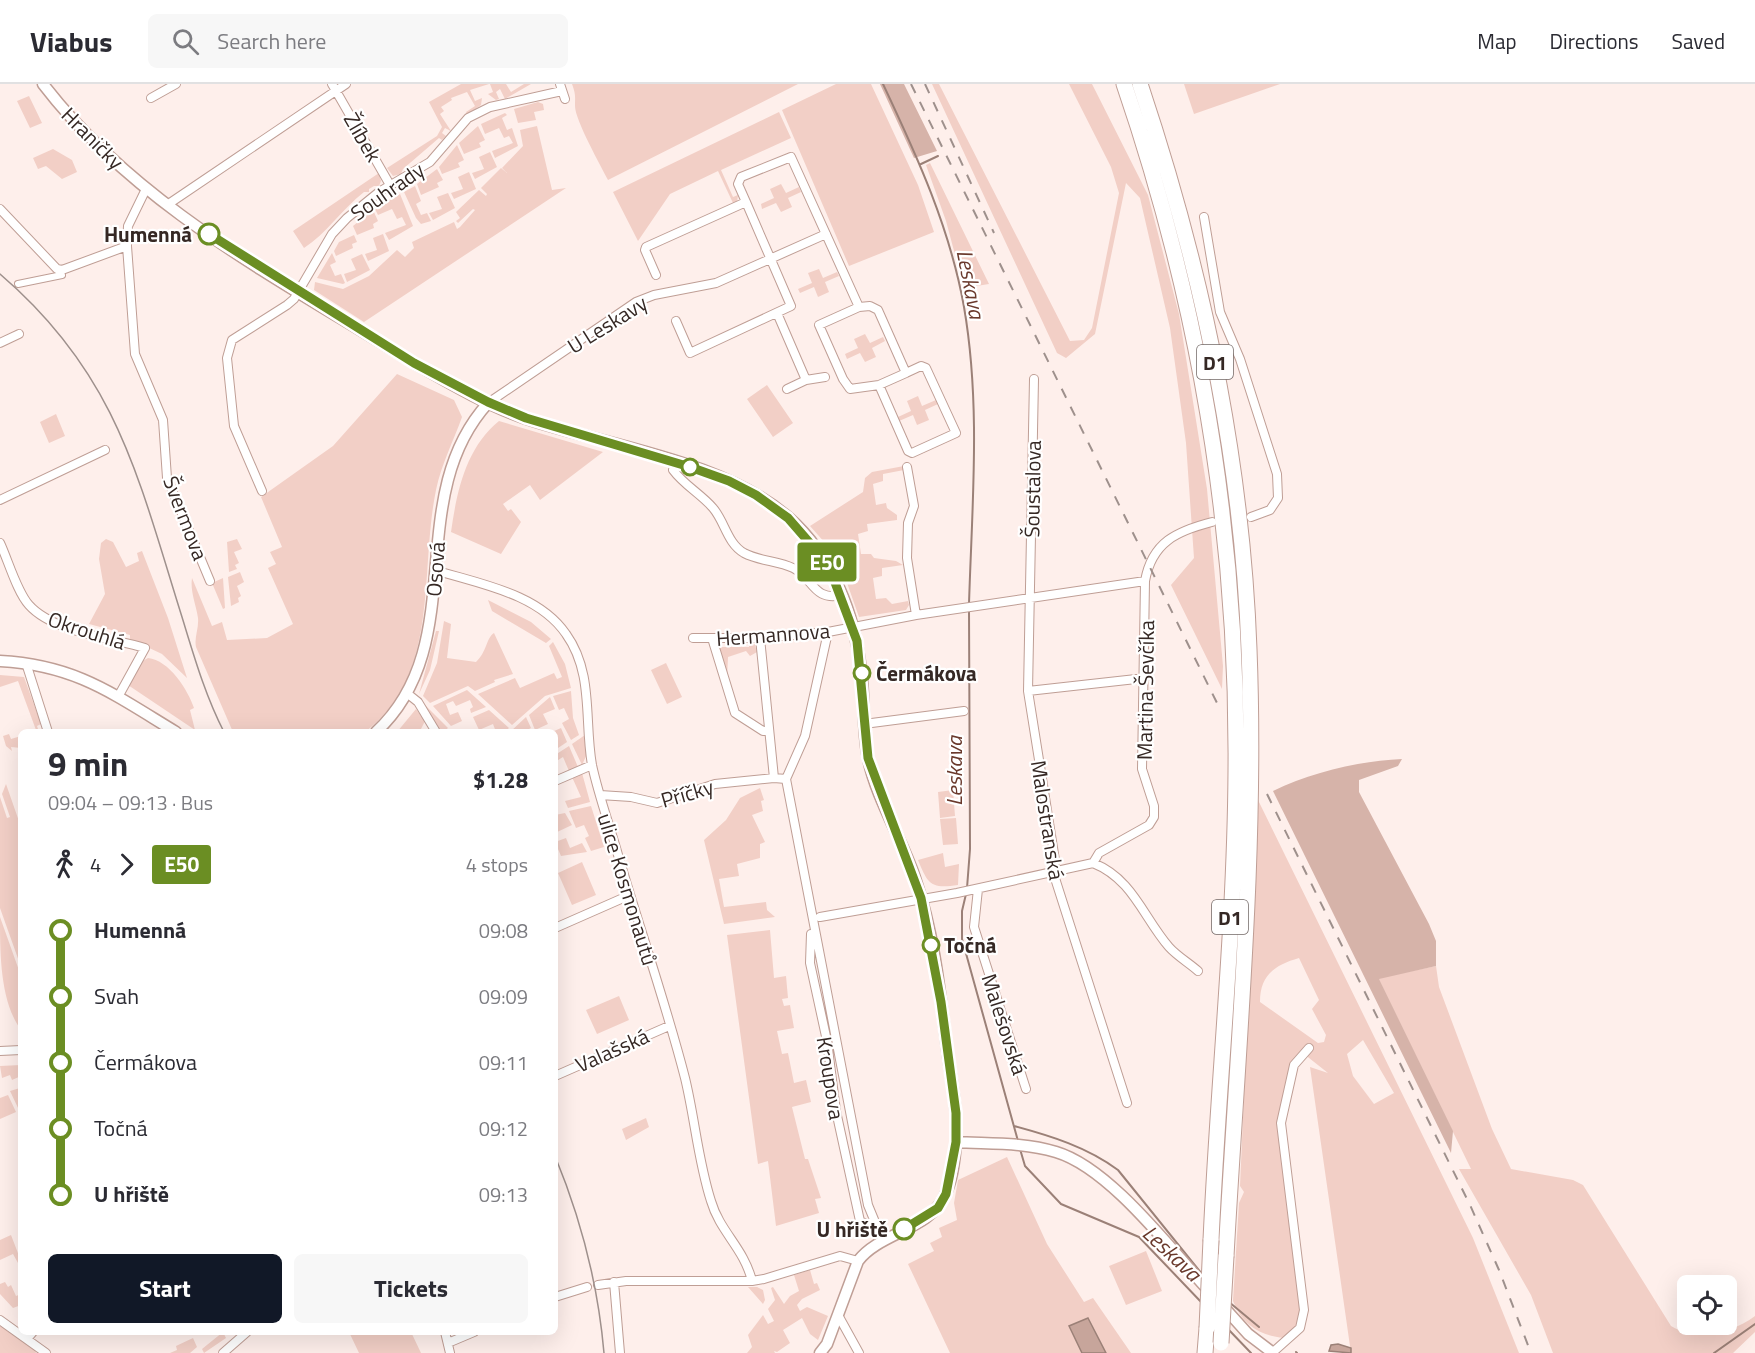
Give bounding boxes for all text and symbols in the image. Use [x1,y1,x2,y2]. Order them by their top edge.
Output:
search box [148,14,568,68]
text: Viabus [30,20,112,63]
text: Search here [217,24,326,58]
icon: search [169,25,202,58]
text: Map [1477,25,1517,57]
text: Directions [1550,25,1639,57]
text: Saved [1672,25,1725,57]
street label: Hraničky [54,99,132,177]
street label: Žlíbek [336,106,390,168]
street label: Souhrady [343,154,431,228]
place label: Humenná [104,218,192,250]
marker: Humenná [198,223,220,245]
water label: Leskava [948,246,995,324]
street label: U Leskavy [561,287,653,361]
road number: D1 [1197,345,1233,379]
street label: Šoustalova [1015,440,1049,538]
unlabelled marker [681,458,699,476]
street label: Švermova [155,471,217,565]
street label: Osová [417,540,453,598]
line badge: E50 [792,542,862,582]
text: E50 [809,546,845,578]
street label: Okrouhlá [44,602,130,658]
street label: Hermannova [715,614,831,654]
street label: Martina Ševčíka [1128,619,1162,760]
place label: Čermákova [876,657,977,689]
marker: Čermákova [853,664,871,682]
water label: Leskava [937,734,971,806]
text: 9 min [48,739,128,789]
street label: Malostranská [1023,758,1073,883]
text: $1.28 [473,763,528,797]
street label: Příčky [657,770,717,816]
text: 09:04 – 09:13 · Bus [48,787,213,818]
street label: ulice Kosmonautů [590,809,666,969]
icon: walk [48,848,81,881]
icon: forward [110,848,143,881]
text: E50 [164,848,199,880]
text: 4 [90,849,101,880]
text: 4 stops [466,849,528,880]
road number: D1 [1212,900,1248,934]
text: Humenná [94,913,186,947]
text: 09:08 [479,915,528,946]
place label: Točná [944,929,997,961]
marker: Točná [922,936,940,954]
street label: Malešovská [974,969,1037,1079]
text: Svah [94,979,139,1013]
text: 09:09 [479,981,528,1012]
street label: Valašská [570,1019,654,1080]
street label: Kroupova [809,1034,853,1122]
text: Čermákova [94,1045,197,1079]
text: 09:11 [479,1047,528,1078]
text: Točná [94,1111,148,1145]
text: 09:12 [479,1113,528,1144]
text: U hřiště [94,1177,169,1211]
text: 09:13 [479,1179,528,1210]
place label: U hřiště [817,1213,888,1245]
water label: Leskava [1135,1217,1211,1291]
marker: U hřiště [893,1218,915,1240]
button: Start [48,1254,282,1323]
button: Tickets [294,1254,528,1323]
map controls [1677,1275,1737,1335]
button: locate [1677,1275,1737,1335]

